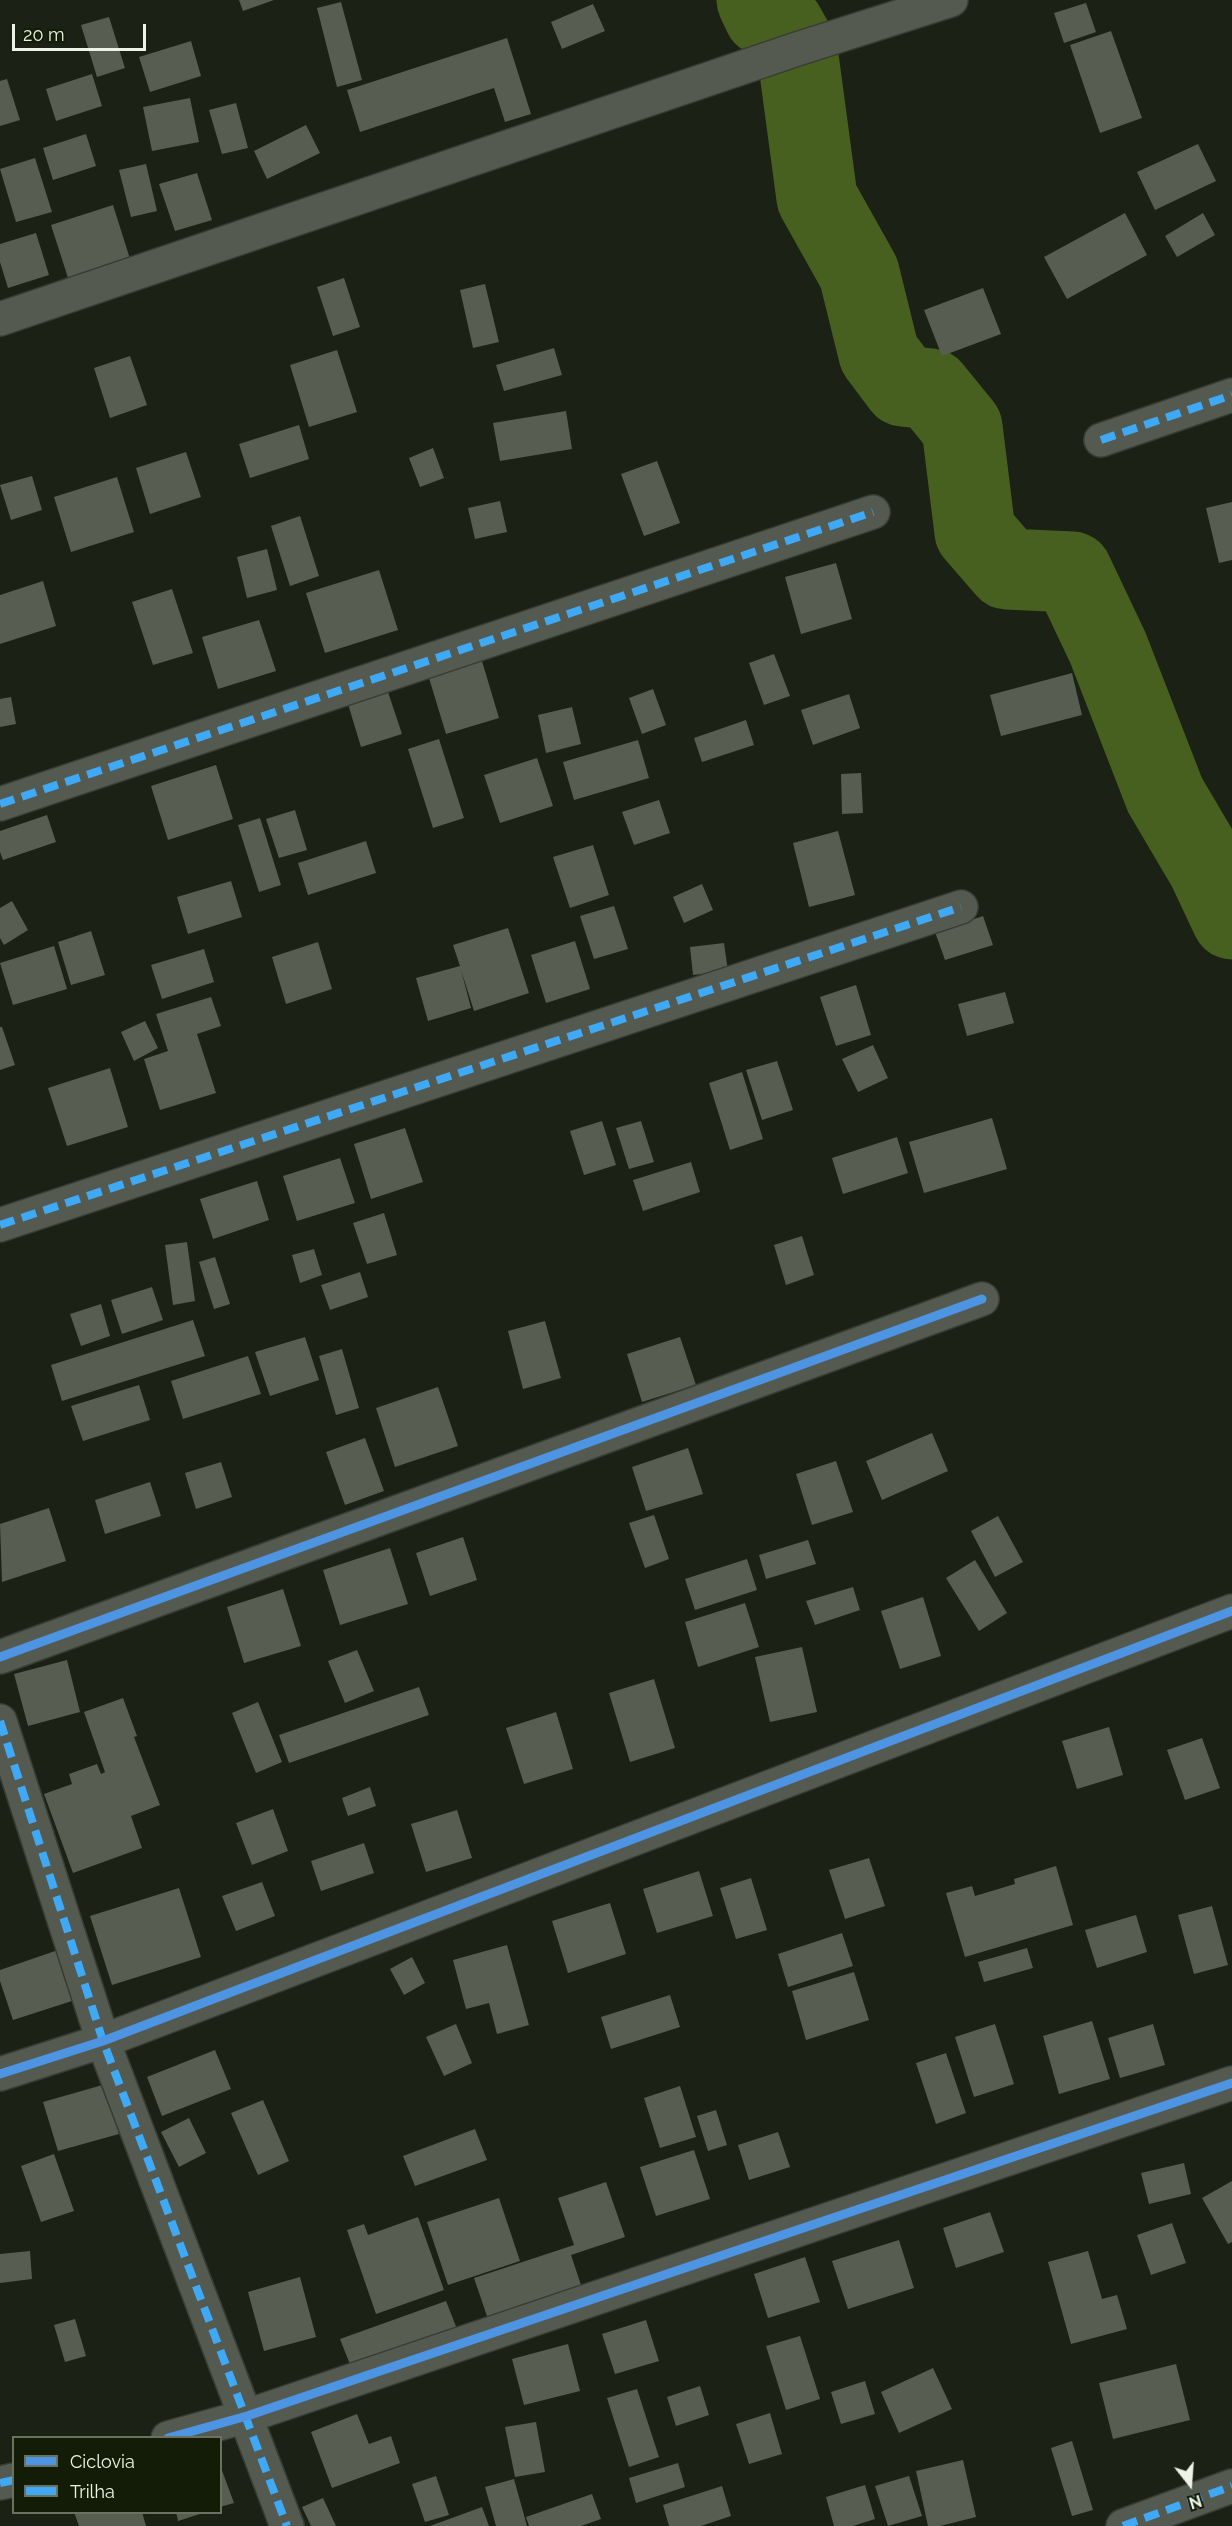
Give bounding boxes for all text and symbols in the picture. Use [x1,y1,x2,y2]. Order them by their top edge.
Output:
scale bar [15,12,148,50]
text: 20 m [23,24,65,45]
legend [12,2436,222,2514]
text: Ciclovia [70,2451,135,2472]
north arrow [1160,2454,1220,2514]
text: Trilha [70,2481,115,2502]
text: N [1187,2491,1204,2513]

